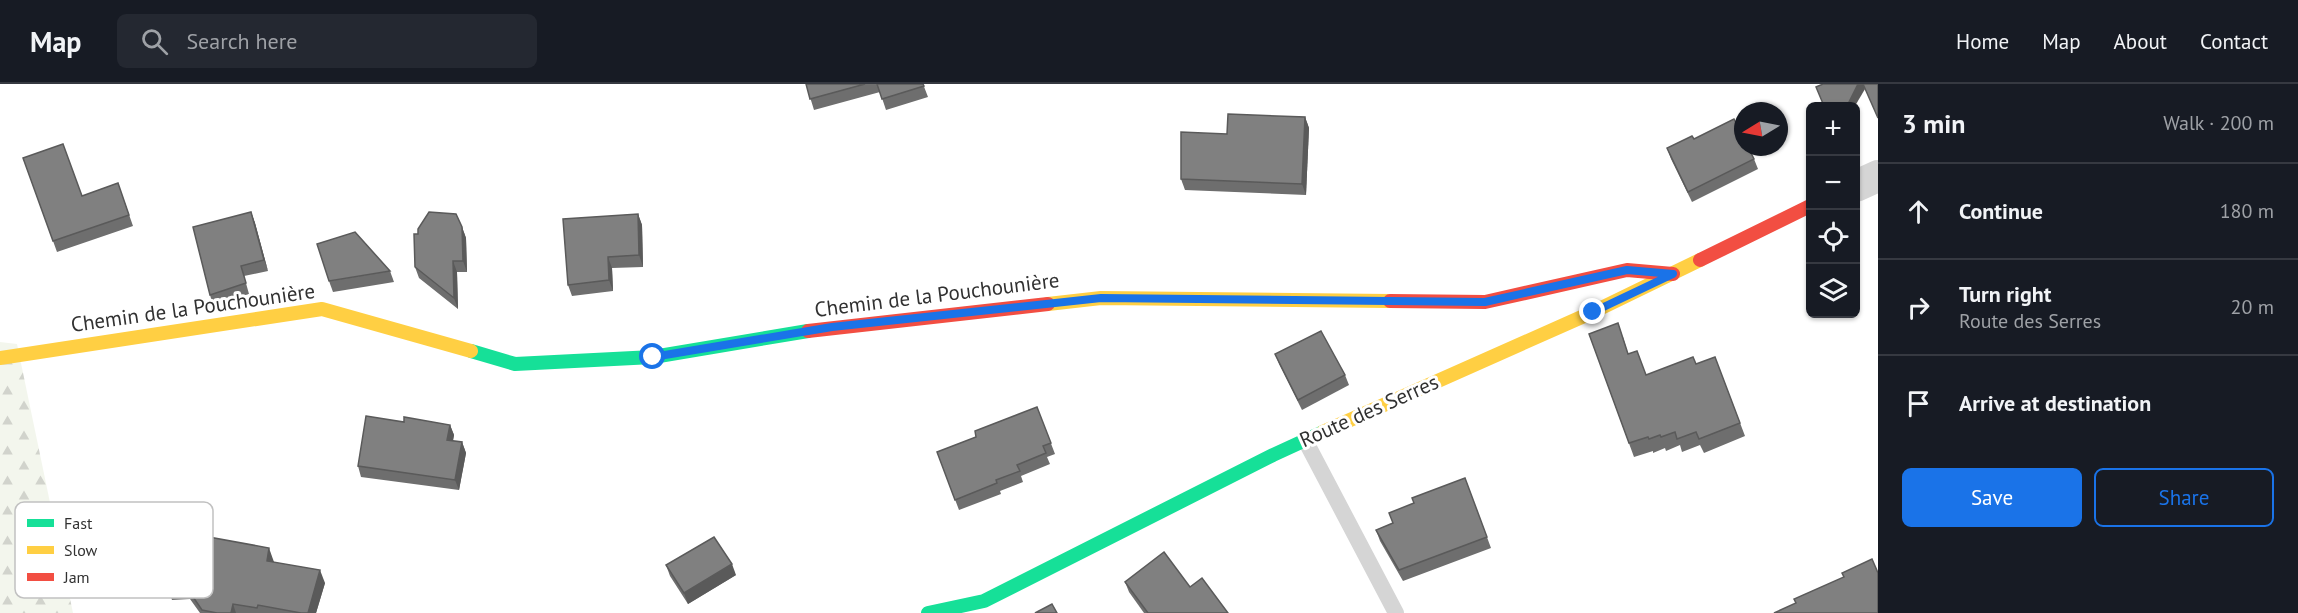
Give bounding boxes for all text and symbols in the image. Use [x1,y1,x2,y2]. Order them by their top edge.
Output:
search box [117,14,537,68]
text: Map [30,23,81,60]
icon: search [138,25,171,58]
text: Search here [186,27,297,55]
text: Home [1956,28,2009,55]
text: Map [2042,28,2081,55]
text: About [2114,28,2167,55]
text: Contact [2200,28,2268,55]
north arrow [1734,102,1788,156]
map controls [1806,102,1860,318]
button: + [1806,102,1860,156]
text: 3 min [1902,107,1965,140]
text: Walk · 200 m [2163,110,2274,136]
button: − [1806,156,1860,210]
icon: ahead [1902,195,1935,228]
text: Continue [1959,197,2043,225]
text: 180 m [2220,198,2274,224]
button: locate [1806,210,1860,264]
button: layers [1806,264,1860,318]
street label: Chemin de la Pouchounière [813,266,1061,323]
street label: Chemin de la Pouchounière [69,277,317,338]
text: Turn right [1959,280,2051,308]
icon: right [1902,291,1935,324]
text: 20 m [2231,294,2274,320]
route end [1579,298,1605,324]
text: Route des Serres [1959,308,2101,334]
route start [639,343,665,369]
street label: Route des Serres [1295,368,1442,453]
icon: arrive [1902,387,1935,420]
text: Arrive at destination [1959,389,2151,417]
button: Save [1902,468,2082,527]
button: Share [2094,468,2274,527]
legend [15,502,213,598]
text: Fast [64,513,93,533]
text: Slow [64,540,98,560]
text: Jam [63,567,90,587]

